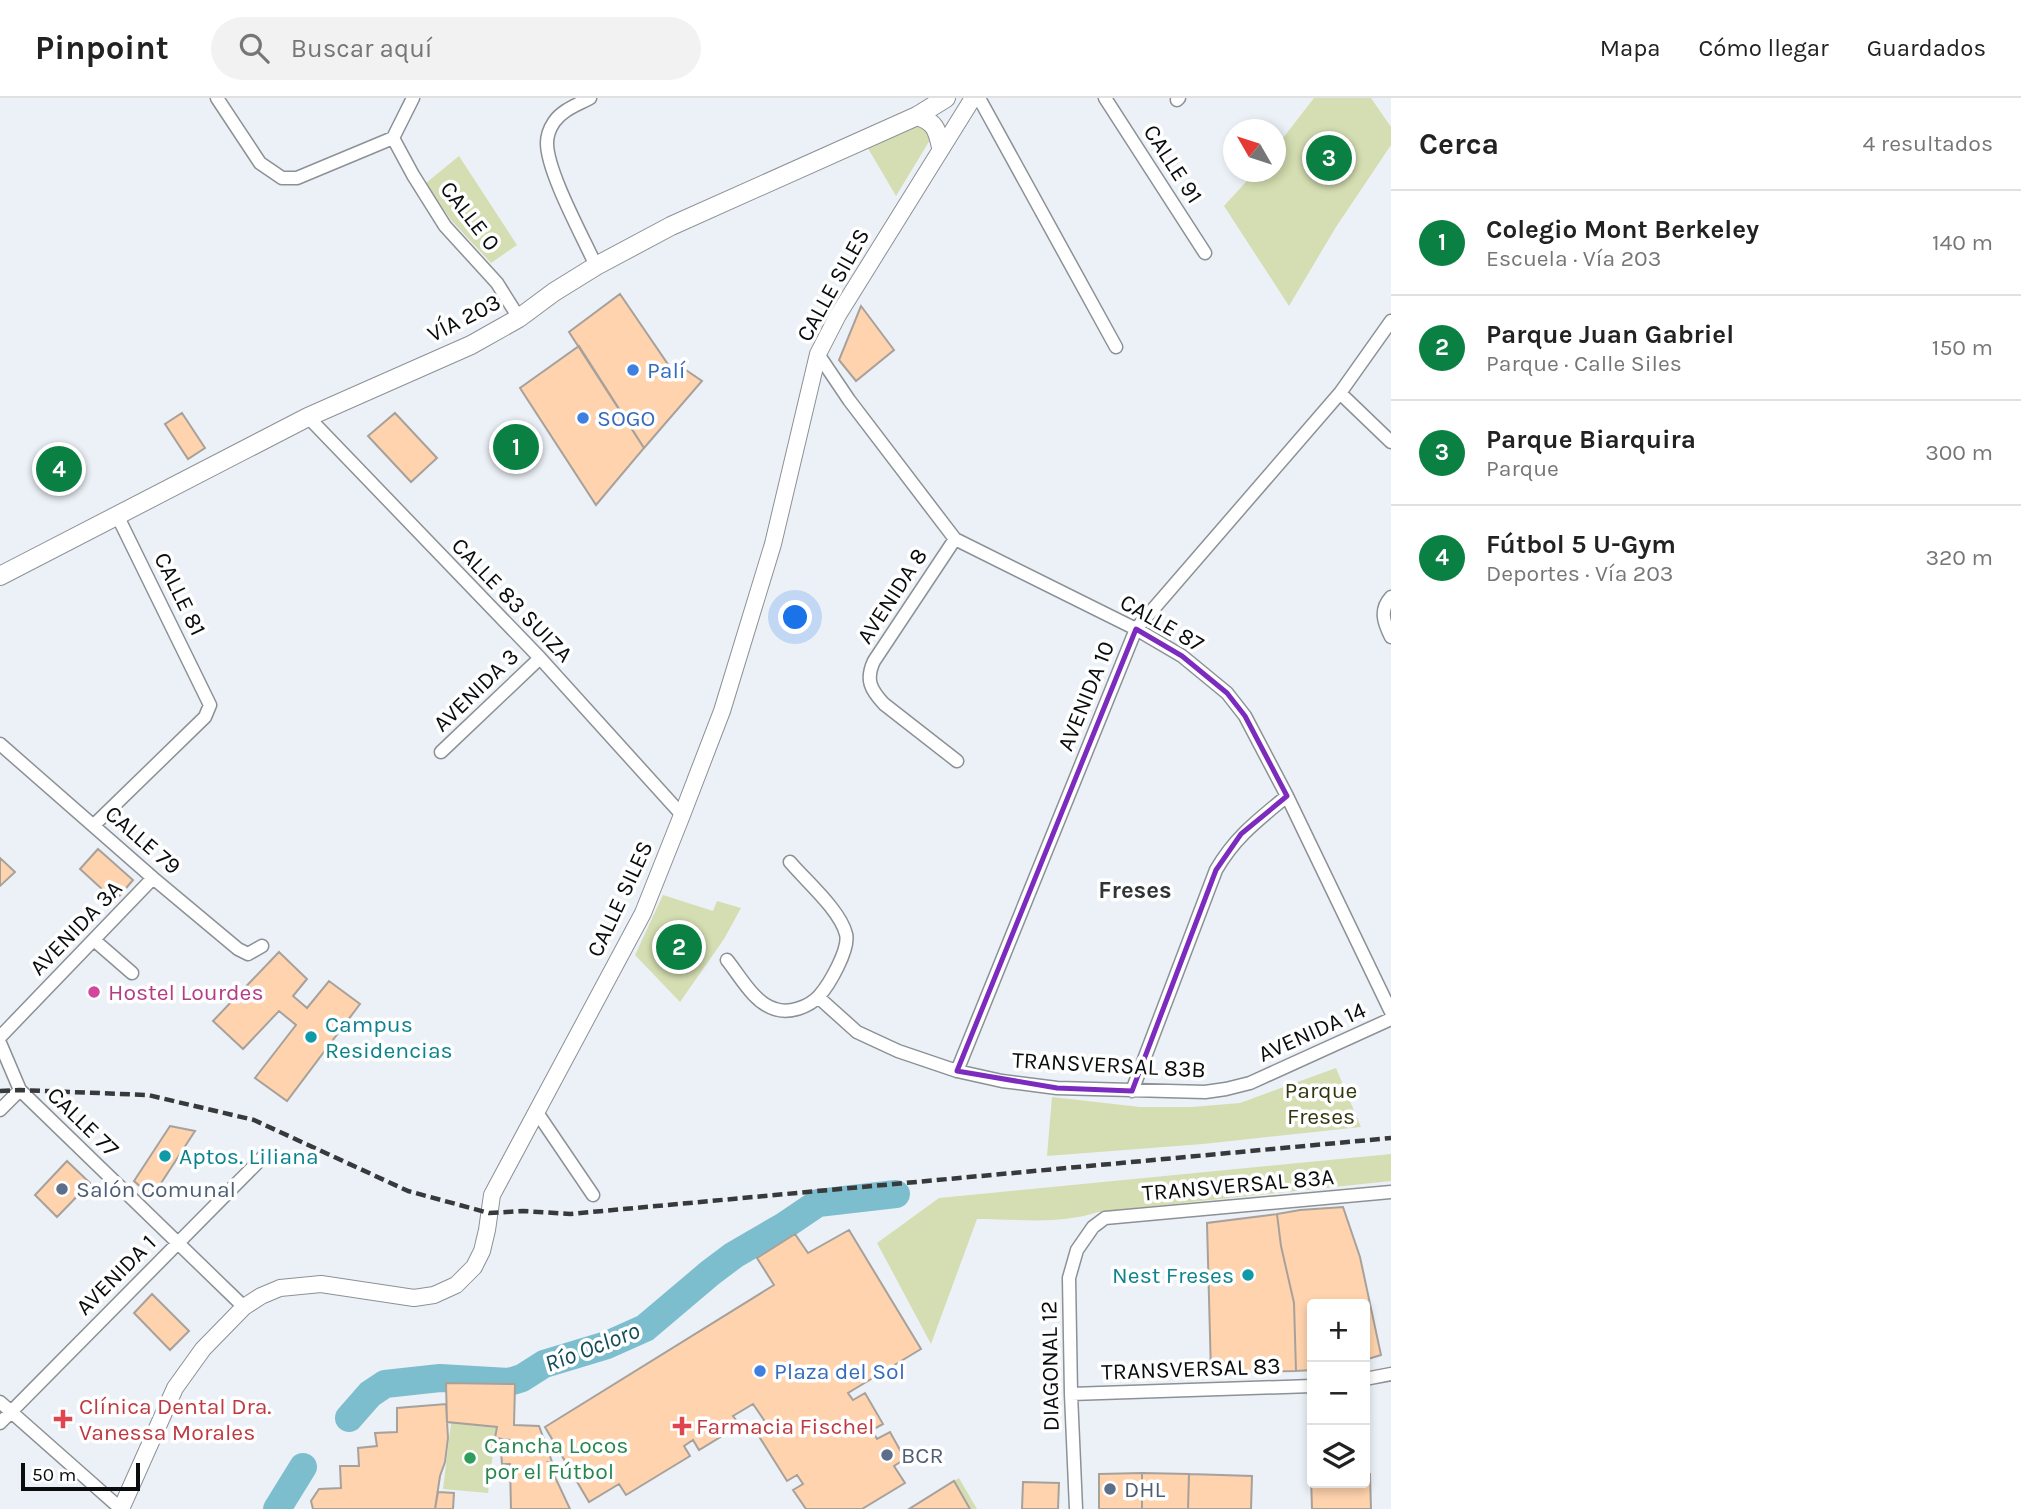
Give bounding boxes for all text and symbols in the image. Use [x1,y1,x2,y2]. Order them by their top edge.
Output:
search box [211,17,701,80]
text: Pinpoint [35,29,169,67]
icon: search [235,29,273,67]
text: Buscar aquí [291,33,433,64]
text: Mapa [1600,34,1660,62]
text: Cómo llegar [1698,34,1829,62]
text: Guardados [1867,34,1986,62]
north arrow [1223,119,1286,182]
street label: CALLE 91 [1138,120,1208,208]
text: Cerca [1419,126,1499,162]
text: 4 resultados [1863,130,1993,157]
pin: 3 [1306,132,1352,184]
street label: CALLE 0 [434,176,506,256]
text: Colegio Mont Berkeley [1486,214,1759,245]
street label: CALLE SILES [791,224,875,346]
text: 1 [1438,229,1446,256]
text: 140 m [1932,229,1993,256]
text: Escuela · Vía 203 [1486,245,1661,272]
street label: VÍA 203 [423,288,505,348]
text: Parque Juan Gabriel [1486,319,1734,350]
text: 2 [1435,334,1449,361]
text: 150 m [1932,334,1993,361]
text: Parque · Calle Siles [1486,350,1682,377]
place label: Palí [647,357,686,384]
marker: Palí [625,362,641,378]
place label: SOGO [597,405,655,432]
marker: SOGO [575,410,591,426]
pin: 1 [493,421,539,473]
text: Parque Biarquira [1486,424,1696,455]
text: 3 [1435,439,1449,466]
text: 300 m [1925,439,1993,466]
pin: 4 [36,443,82,495]
text: Parque [1486,455,1559,482]
text: Fútbol 5 U-Gym [1486,529,1676,560]
street label: CALLE 83 SUIZA [446,532,578,668]
street label: AVENIDA 8 [851,543,933,649]
text: 4 [1435,544,1449,571]
text: 320 m [1925,544,1993,571]
street label: CALLE 81 [148,548,212,640]
text: Deportes · Vía 203 [1486,560,1673,587]
street label: CALLE 87 [1115,588,1209,658]
your location [778,600,812,634]
street label: AVENIDA 10 [1052,637,1120,755]
street label: AVENIDA 3 [428,643,524,737]
street label: CALLE 79 [100,800,186,880]
street label: CALLE SILES [581,837,659,961]
street label: AVENIDA 3A [24,875,128,981]
district label: Freses [1098,876,1172,904]
pin: 2 [656,921,702,973]
place label: Hostel Lourdes [108,979,263,1006]
marker: Hostel Lourdes [86,984,102,1000]
street label: AVENIDA 14 [1254,996,1370,1068]
place label: Campus Residencias [325,1011,453,1064]
marker: Campus Residencias [303,1029,319,1045]
street label: TRANSVERSAL 83B [1012,1046,1206,1084]
park label: Parque Freses [1285,1077,1357,1130]
street label: CALLE 77 [42,1081,124,1163]
place label: Aptos. Liliana [179,1143,319,1170]
marker: Aptos. Liliana [157,1148,173,1164]
street label: TRANSVERSAL 83A [1141,1163,1335,1207]
place label: Salón Comunal [76,1176,236,1203]
marker: Salón Comunal [54,1181,70,1197]
street label: AVENIDA 1 [70,1229,162,1321]
place label: Nest Freses [1112,1262,1234,1289]
marker: Nest Freses [1240,1267,1256,1283]
map controls [1307,1299,1370,1488]
button: + [1307,1299,1370,1362]
street label: DIAGONAL 12 [1035,1300,1065,1432]
water label: Río Ocloro [541,1316,644,1378]
street label: TRANSVERSAL 83 [1101,1352,1281,1386]
place label: Plaza del Sol [774,1358,905,1385]
button: − [1307,1362,1370,1425]
marker: Plaza del Sol [752,1363,768,1379]
place label: Clínica Dental Dra. Vanessa Morales [79,1393,271,1446]
marker: Clínica Dental Dra. Vanessa Morales [53,1409,73,1429]
place label: Farmacia Fischel [696,1413,875,1440]
marker: Farmacia Fischel [674,1418,690,1434]
button: layers [1307,1425,1370,1488]
place label: Cancha Locos por el Fútbol [484,1432,628,1485]
place label: BCR [901,1442,943,1469]
marker: BCR [879,1447,895,1463]
marker: Cancha Locos por el Fútbol [462,1450,478,1466]
scale bar [21,1460,140,1492]
text: 50 m [32,1464,76,1486]
place label: DHL [1124,1476,1166,1503]
marker: DHL [1102,1481,1118,1497]

